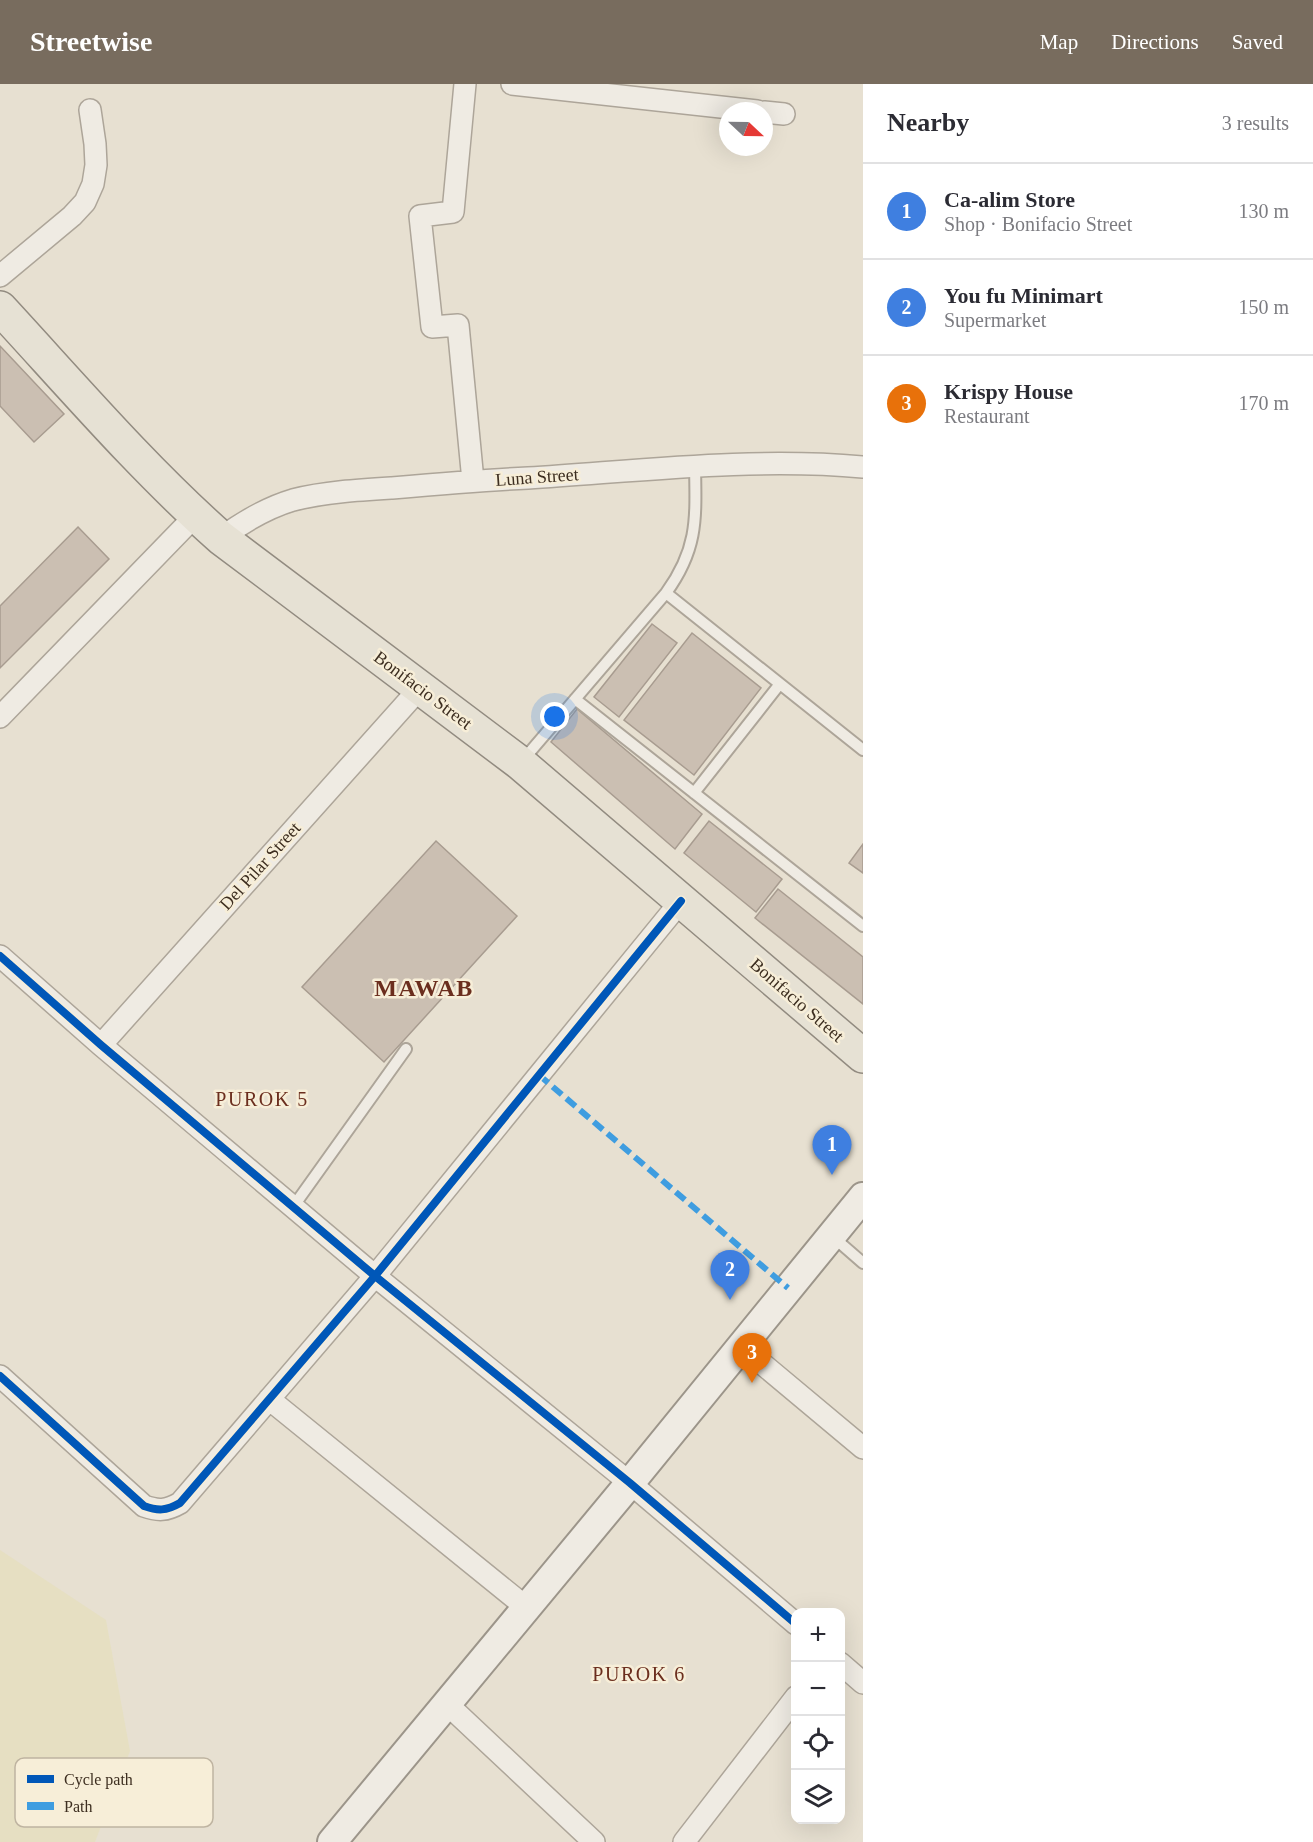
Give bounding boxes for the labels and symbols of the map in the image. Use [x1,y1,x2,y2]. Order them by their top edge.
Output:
north arrow [719,102,773,156]
street label: Luna Street [495,464,579,490]
street label: Bonifacio Street [370,647,476,733]
your location [540,702,569,731]
street label: Del Pilar Street [215,818,305,914]
street label: Bonifacio Street [746,954,848,1046]
district label: MAWAB [374,975,474,1001]
district label: PUROK 5 [215,1088,309,1110]
pin: 1 [812,1126,852,1175]
pin: 2 [710,1250,750,1300]
pin: 3 [732,1334,771,1383]
district label: PUROK 6 [592,1663,686,1685]
legend [15,1758,213,1827]
text: Cycle path [64,1771,133,1789]
text: Path [64,1798,92,1815]

